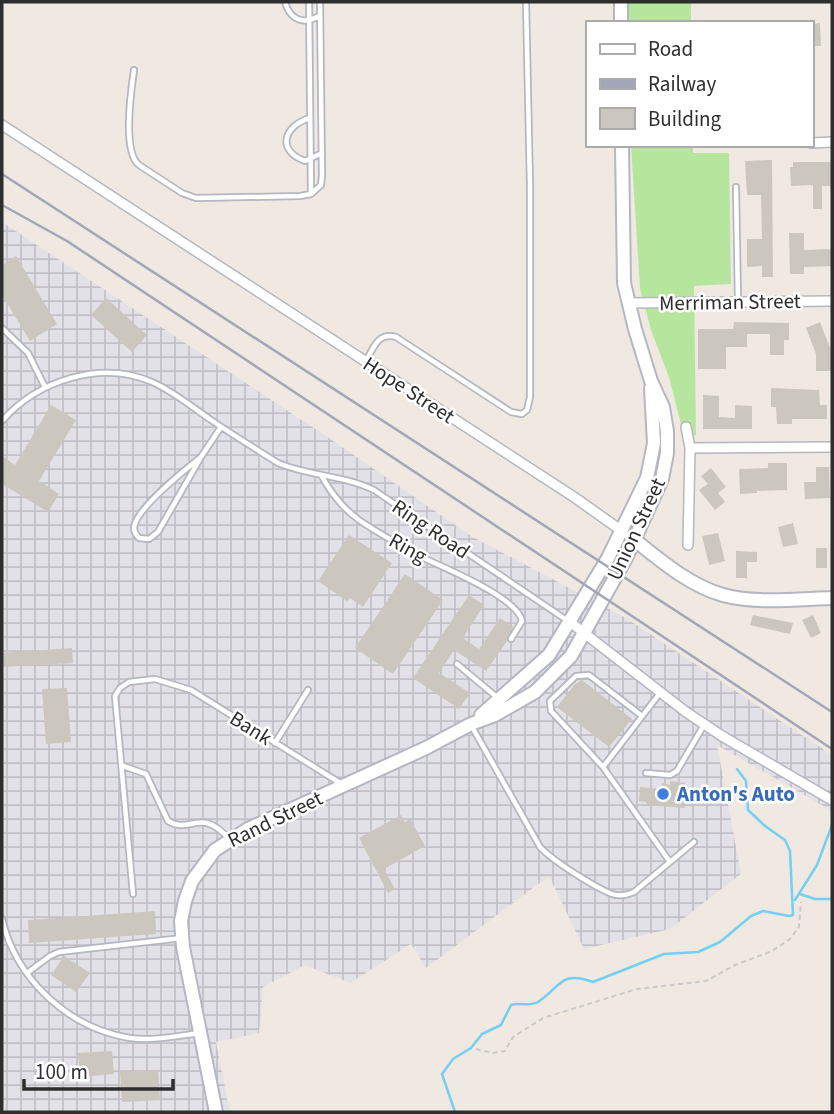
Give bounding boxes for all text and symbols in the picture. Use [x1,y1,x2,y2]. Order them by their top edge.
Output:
legend [586,21,813,147]
text: Road [648,34,693,64]
text: Railway [648,69,716,99]
text: Building [648,104,722,134]
street label: Merriman Street [659,286,801,318]
street label: Hope Street [357,349,461,431]
street label: Union Street [599,473,673,585]
street label: Ring Road [387,494,475,564]
street label: Ring [385,527,431,569]
street label: Bank [224,703,278,753]
place label: Anton's Auto [676,779,795,809]
street label: Rand Street [222,783,328,855]
marker: Anton's Auto [655,786,671,802]
scale bar [24,1048,173,1092]
text: 100 m [35,1057,88,1087]

